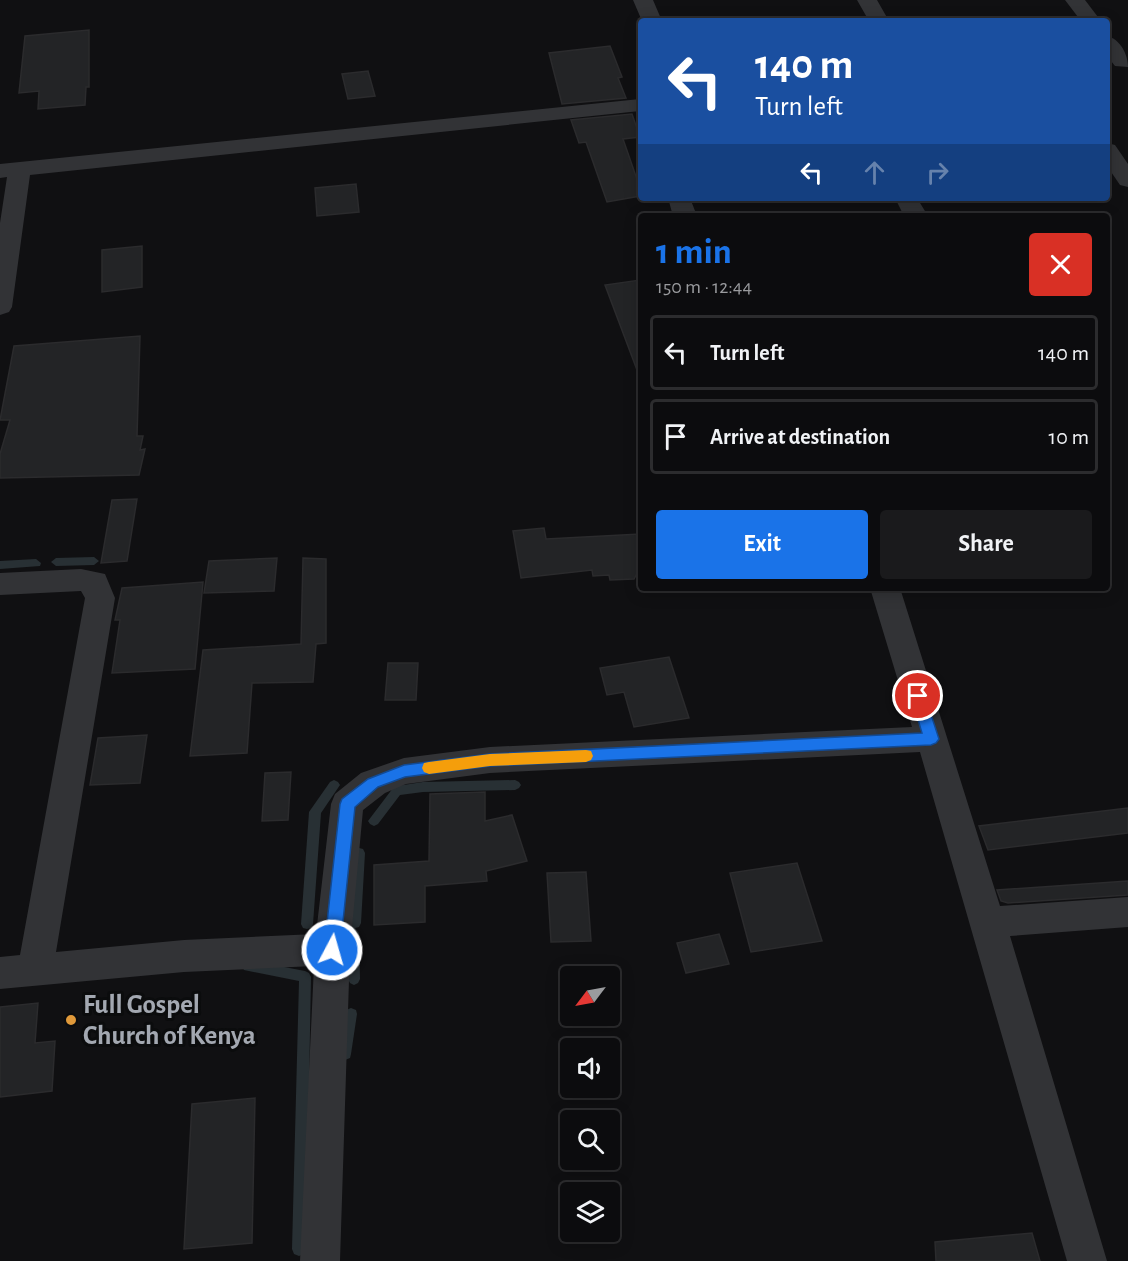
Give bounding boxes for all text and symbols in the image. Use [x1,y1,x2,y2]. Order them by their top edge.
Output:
icon: left [656,42,734,120]
text: 140 m [755,44,853,86]
text: Turn left [755,93,843,120]
icon: left [795,156,828,189]
icon: ahead [858,156,891,189]
icon: right [921,156,954,189]
button: close [1029,233,1092,296]
text: 1 min [656,234,732,270]
text: 150 m · 12:44 [656,277,752,297]
icon: left [659,336,692,369]
text: Turn left [710,342,784,364]
text: 140 m [1038,342,1089,364]
icon: arrive [659,420,692,453]
text: Arrive at destination [710,426,890,448]
text: 10 m [1049,426,1089,448]
button: Exit [656,510,868,579]
button: Share [880,510,1092,579]
pin [892,670,943,721]
icon: arrive [901,679,934,712]
position arrow [300,918,364,982]
north arrow [560,966,620,1026]
map controls [560,966,620,1242]
place label: Full Gospel Church of Kenya [83,991,256,1050]
marker: Full Gospel Church of Kenya [64,1013,78,1027]
button: sound [560,1038,620,1098]
button: search [560,1110,620,1170]
button: layers [560,1182,620,1242]

